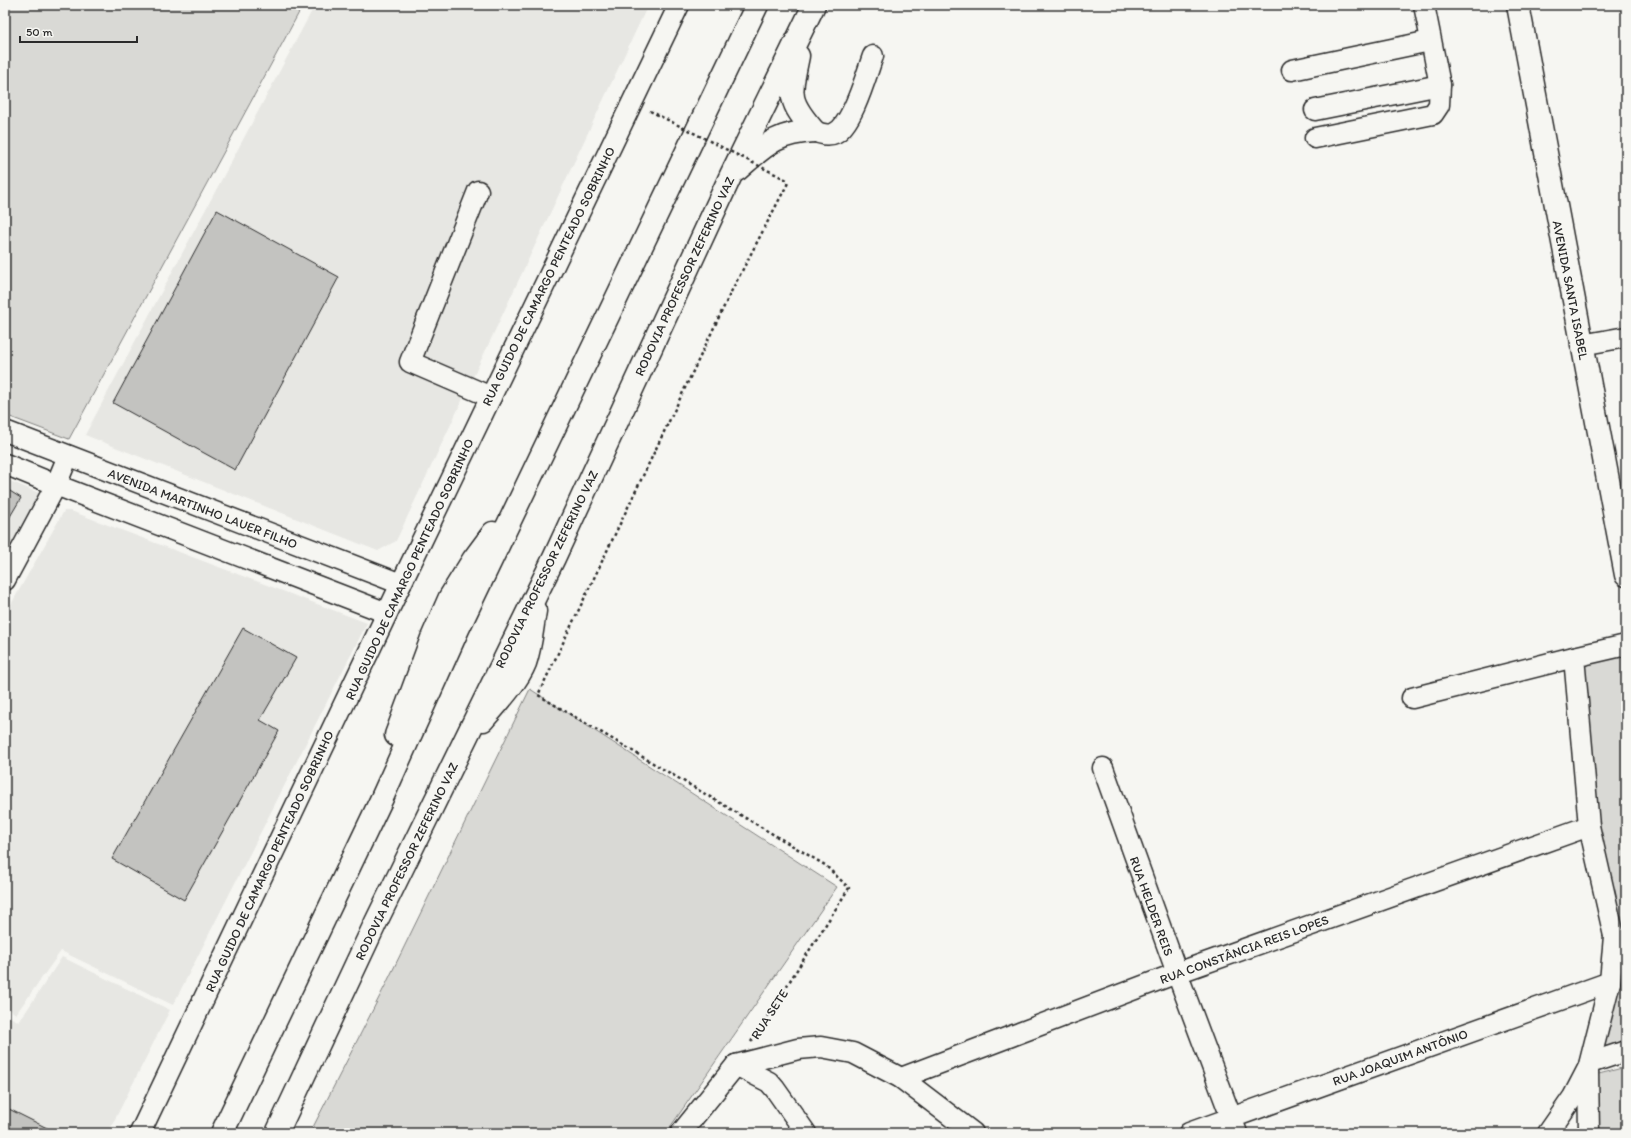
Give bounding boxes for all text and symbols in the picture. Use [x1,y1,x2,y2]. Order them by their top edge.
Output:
scale bar [20,18,137,44]
text: 50 m [26,25,52,39]
street label: RUA GUIDO DE CAMARGO PENTEADO SOBRINHO [479,144,618,408]
street label: RODOVIA PROFESSOR ZEFERINO VAZ [632,174,738,378]
street label: AVENIDA SANTA ISABEL [1550,219,1591,361]
street label: RUA GUIDO DE CAMARGO PENTEADO SOBRINHO [342,436,477,702]
street label: AVENIDA MARTINHO LAUER FILHO [106,465,300,552]
street label: RODOVIA PROFESSOR ZEFERINO VAZ [492,467,601,671]
street label: RUA GUIDO DE CAMARGO PENTEADO SOBRINHO [202,728,337,994]
street label: RODOVIA PROFESSOR ZEFERINO VAZ [352,759,461,963]
street label: RUA HELDER REIS [1127,854,1176,958]
street label: RUA CONSTÂNCIA REIS LOPES [1158,912,1331,987]
street label: RUA SETE [748,986,791,1042]
street label: RUA JOAQUIM ANTÔNIO [1331,1026,1470,1089]

